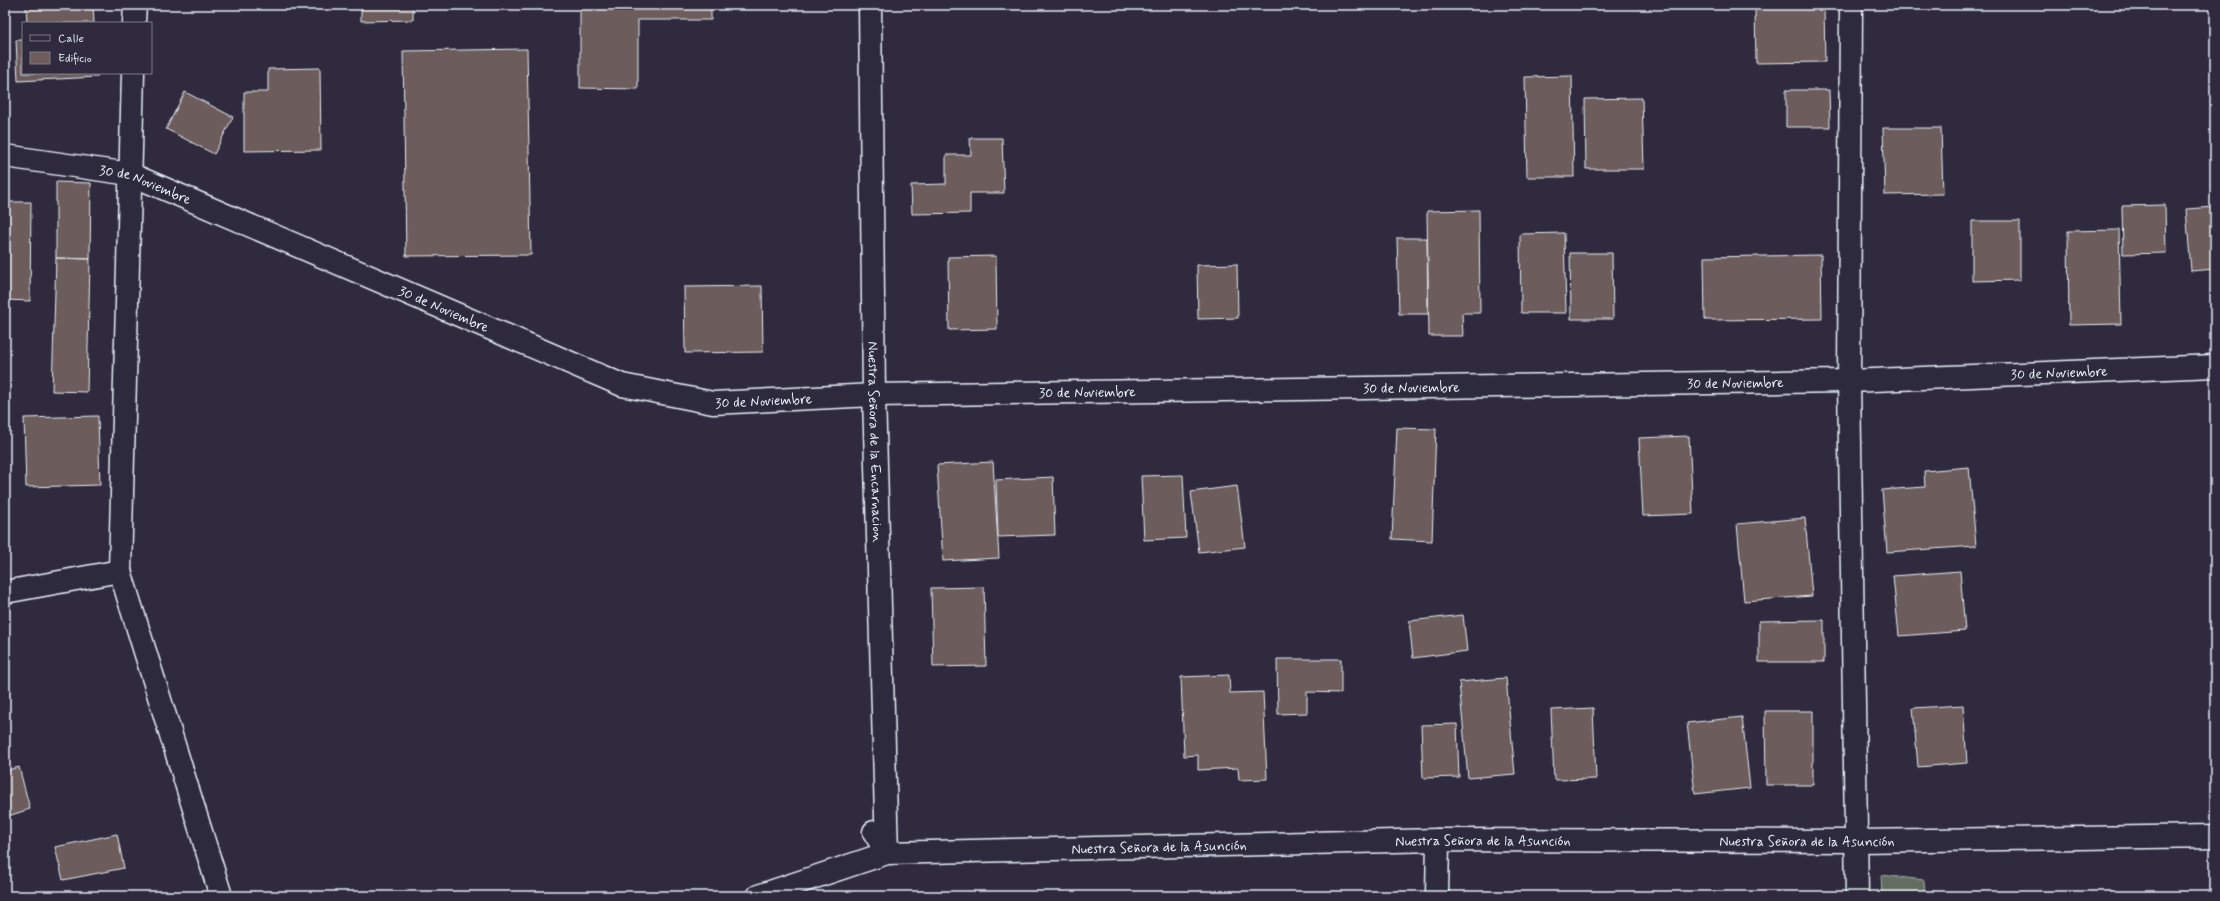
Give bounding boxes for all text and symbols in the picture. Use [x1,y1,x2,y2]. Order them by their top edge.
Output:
legend [22,22,152,74]
text: Calle [58,31,84,47]
text: Edificio [58,51,92,67]
street label: 30 de Noviembre [98,162,194,209]
street label: 30 de Noviembre [396,282,492,337]
street label: Nuestra Señora de la Encarnacion [863,341,886,543]
street label: 30 de Noviembre [2010,362,2108,384]
street label: 30 de Noviembre [1687,374,1784,393]
street label: 30 de Noviembre [1363,379,1460,398]
street label: 30 de Noviembre [1039,383,1136,403]
street label: 30 de Noviembre [715,390,813,413]
street label: Nuestra Señora de la Asunción [1395,832,1571,851]
street label: Nuestra Señora de la Asunción [1719,832,1895,851]
street label: Nuestra Señora de la Asunción [1071,837,1247,859]

